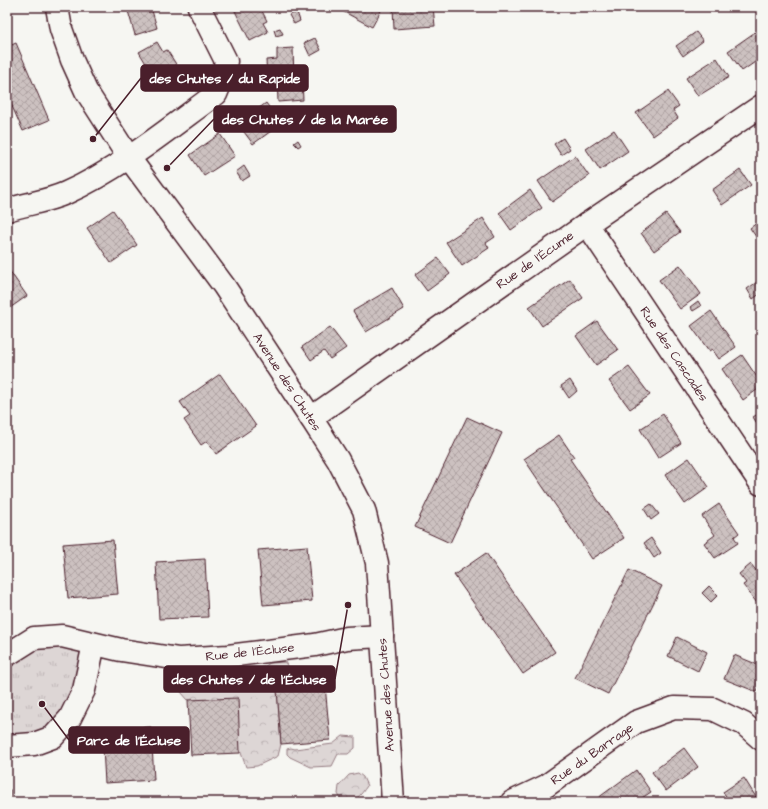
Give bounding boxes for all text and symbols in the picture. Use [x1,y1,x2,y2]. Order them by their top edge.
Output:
callout: des Chutes / du Rapide [141,65,308,91]
text: des Chutes / du Rapide [149,69,301,89]
callout: des Chutes / de la Marée [214,106,396,132]
text: des Chutes / de la Marée [221,110,388,130]
street label: Rue de l'Écume [493,227,577,293]
street label: Rue des Cascades [636,303,713,405]
street label: Avenue des Chutes [248,329,326,435]
street label: Avenue des Chutes [373,637,399,752]
street label: Rue de l'Écluse [205,638,295,666]
callout: des Chutes / de l'Écluse [164,666,335,692]
text: des Chutes / de l'Écluse [170,670,327,690]
street label: Rue du Barrage [547,719,638,790]
callout: Parc de l'Écluse [69,727,189,753]
text: Parc de l'Écluse [77,731,181,751]

